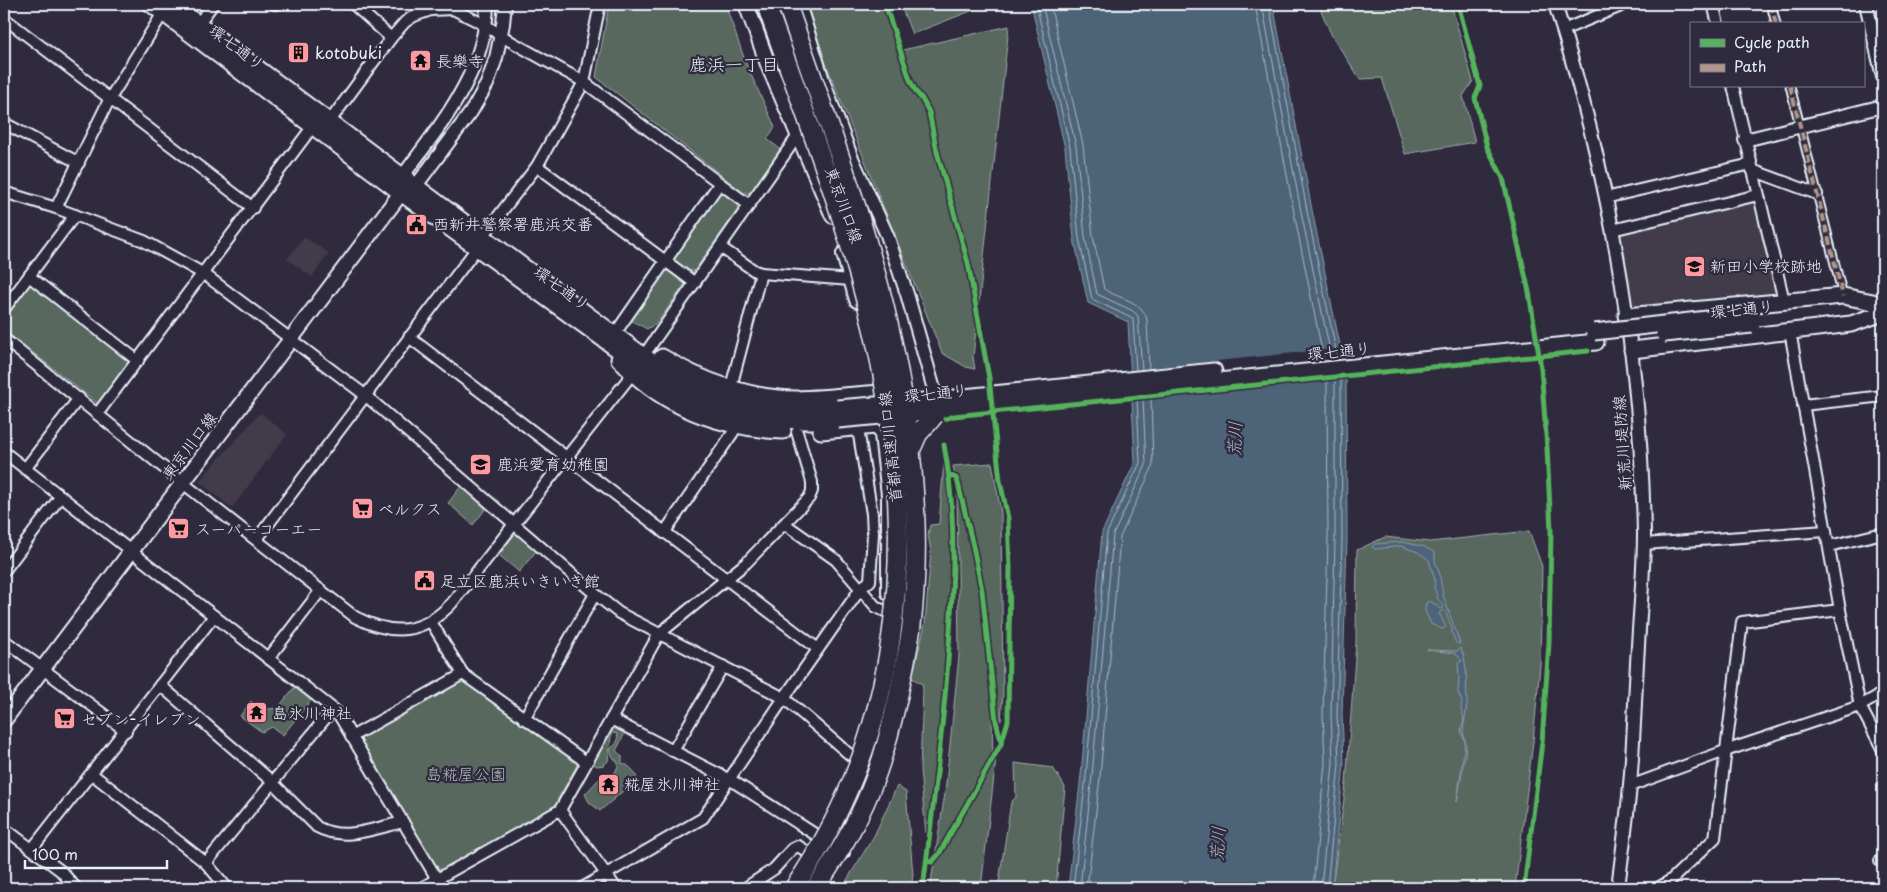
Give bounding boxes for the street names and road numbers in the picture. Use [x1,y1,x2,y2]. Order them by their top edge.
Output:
street label: 環七通り [205,17,270,75]
street label: 東京川口線 [820,163,870,246]
street label: 環七通り [530,259,596,316]
street label: 環七通り [1709,293,1775,323]
street label: 環七通り [1306,335,1372,365]
street label: 環七通り [903,377,969,407]
street label: 首都高速川口線 [871,390,907,504]
street label: 新荒川堤防線 [1606,394,1636,492]
street label: 東京川口線 [155,406,222,485]

